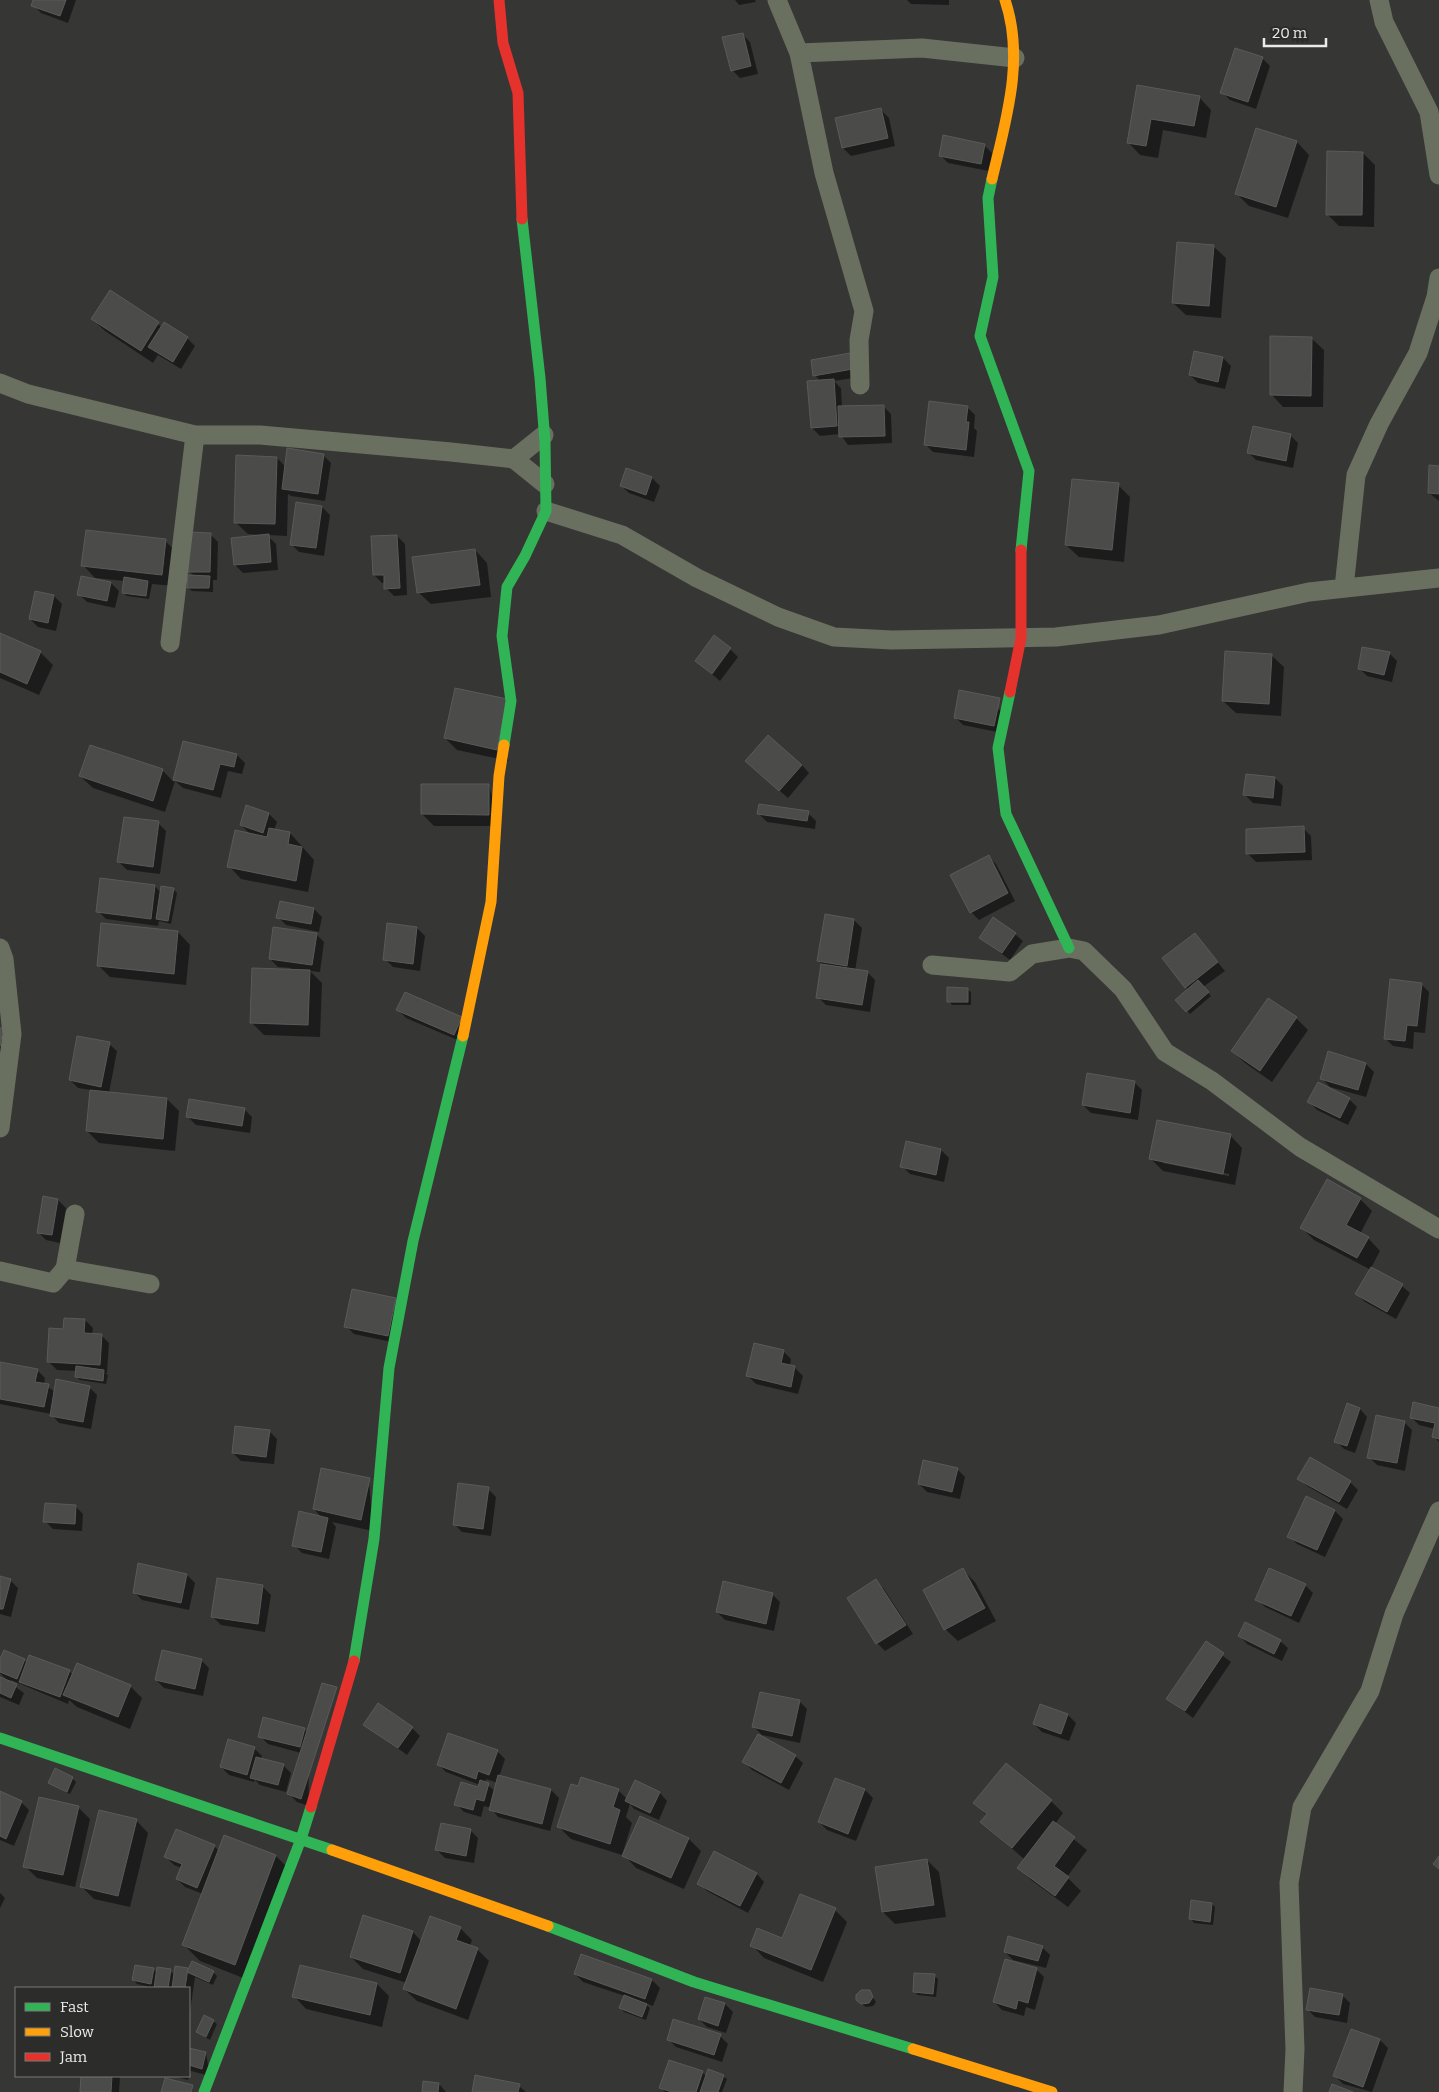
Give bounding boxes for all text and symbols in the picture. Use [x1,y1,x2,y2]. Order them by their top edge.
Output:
scale bar [1264,15,1326,47]
text: 20 m [1272,24,1308,42]
legend [15,1987,190,2077]
text: Fast [60,1998,89,2016]
text: Slow [60,2023,95,2041]
text: Jam [59,2048,88,2066]

